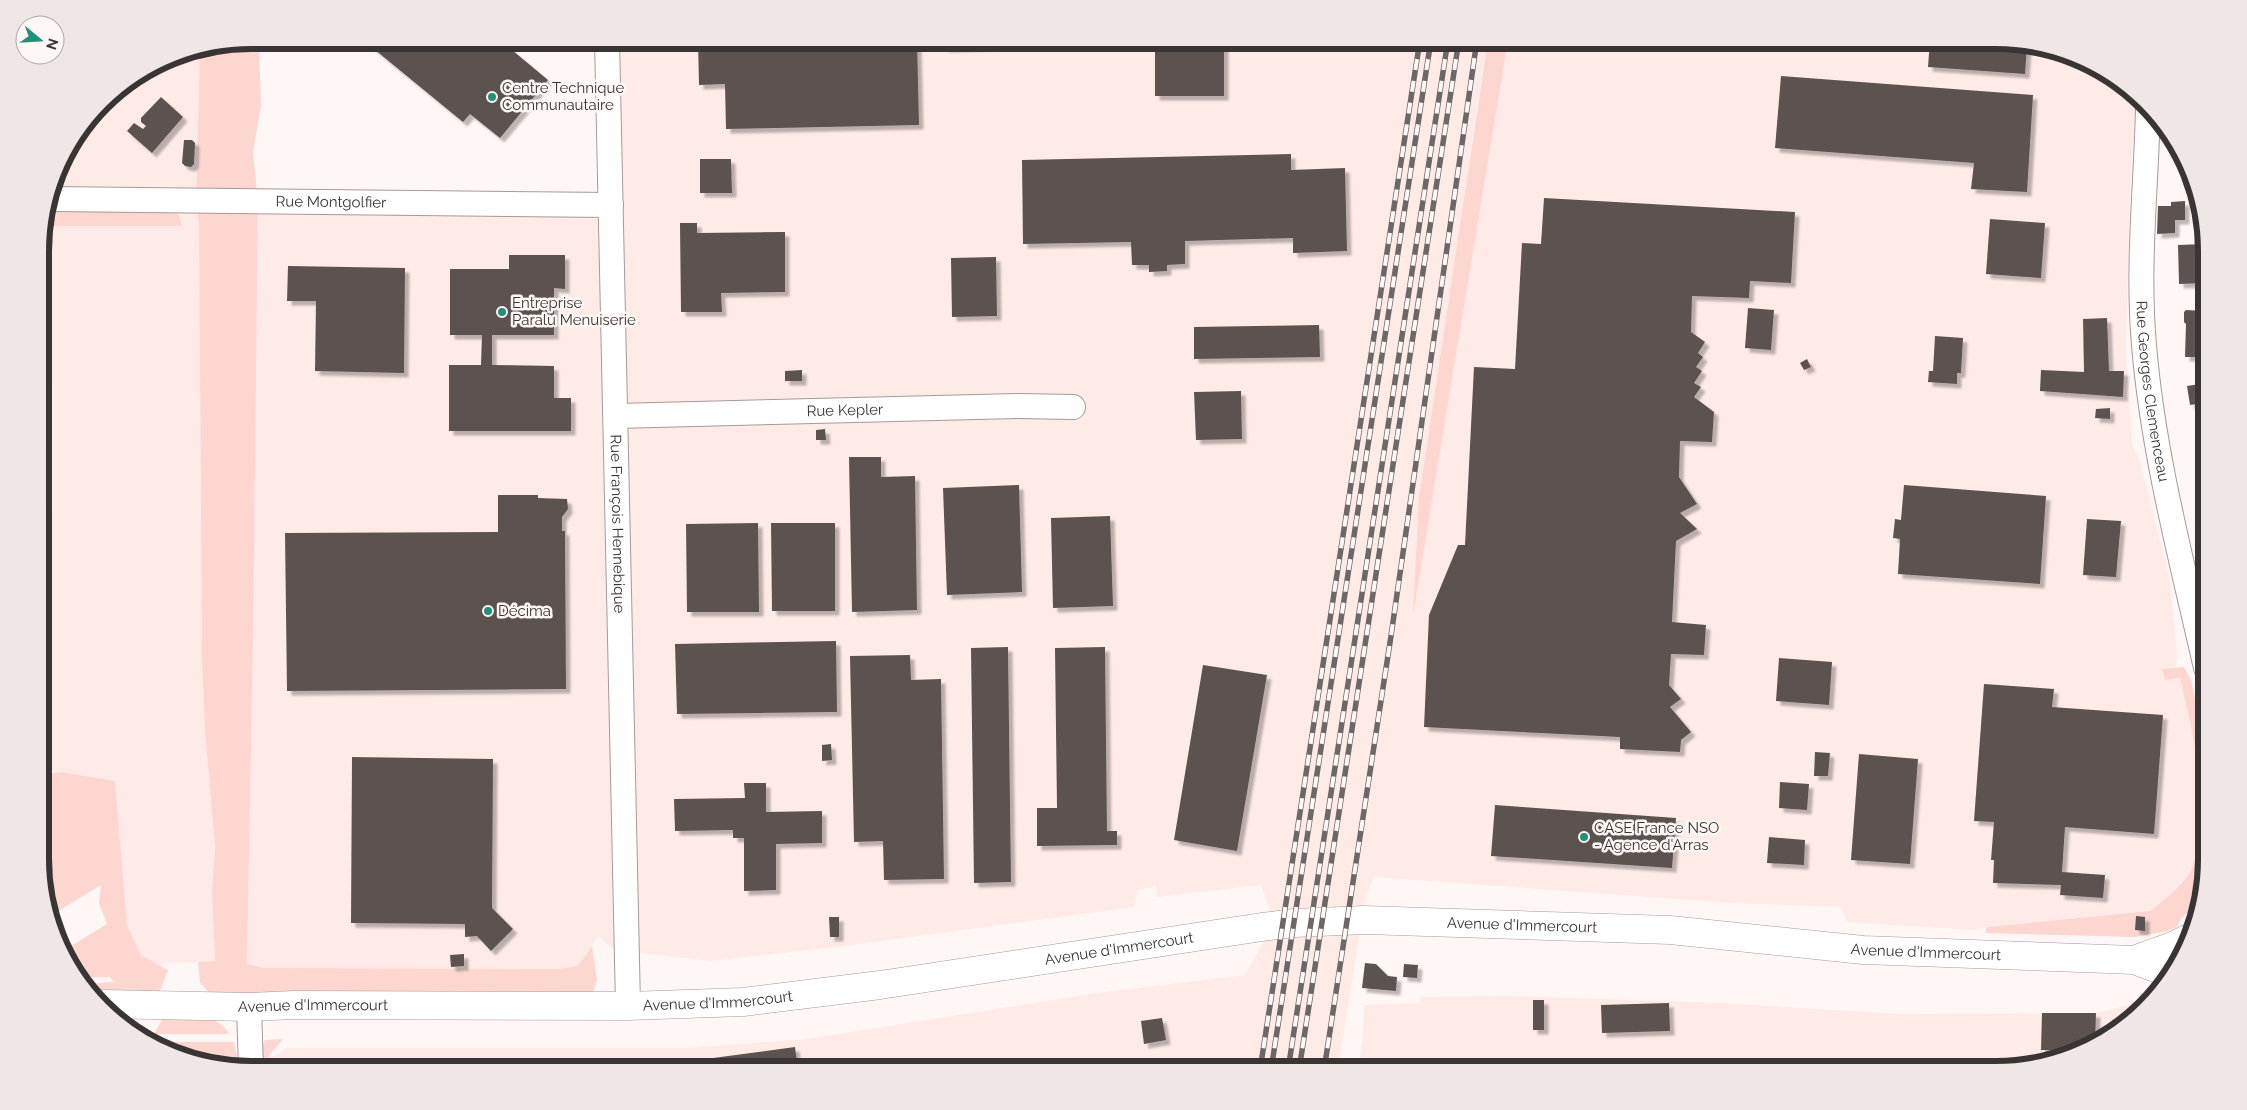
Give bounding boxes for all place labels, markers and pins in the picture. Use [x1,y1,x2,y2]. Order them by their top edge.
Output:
place label: Centre Technique Communautaire [502,79,624,114]
marker: Centre Technique Communautaire [486,91,498,103]
place label: Entreprise Paralu Menuiserie [512,294,636,329]
marker: Entreprise Paralu Menuiserie [496,306,508,318]
place label: Décima [498,602,551,620]
marker: Décima [482,605,494,617]
place label: CASE France NSO - Agence d'Arras [1594,819,1719,854]
marker: CASE France NSO - Agence d'Arras [1578,831,1590,843]

